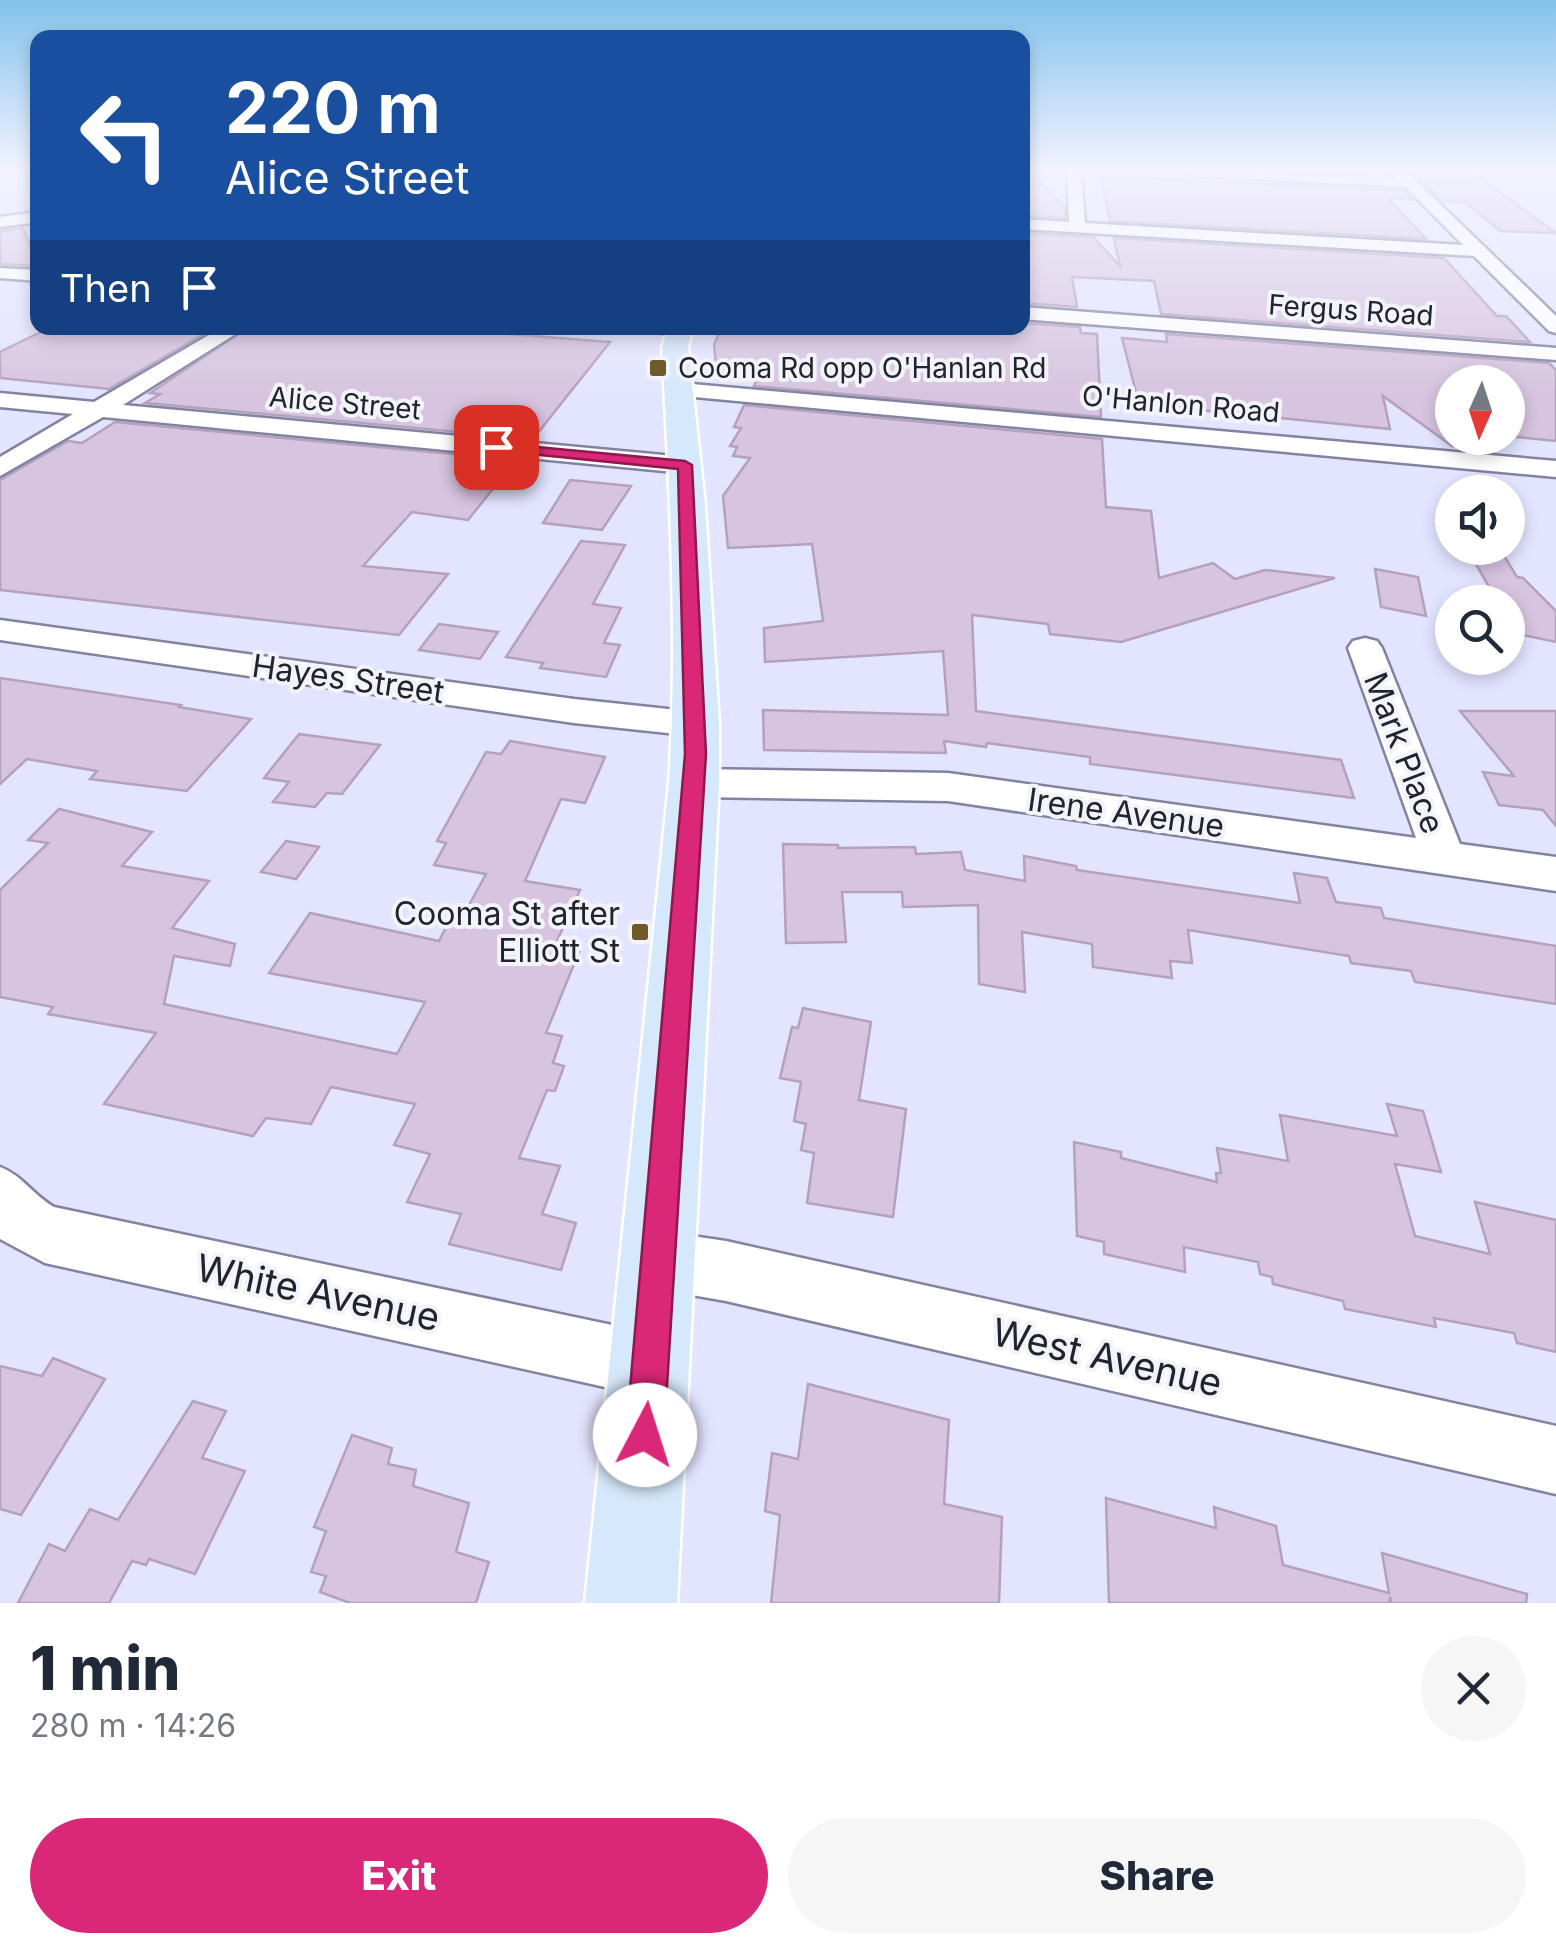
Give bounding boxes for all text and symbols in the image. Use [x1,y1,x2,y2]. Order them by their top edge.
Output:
text: 220 m [225,65,441,150]
icon: left [60,70,190,200]
text: Alice Street [225,150,469,205]
icon: arrive [172,260,227,315]
text: Then [60,265,152,311]
street label: Fergus Road [1267,287,1435,333]
place label: Cooma Rd opp O'Hanlan Rd [678,351,1046,385]
marker: Cooma Rd opp O'Hanlan Rd [647,357,669,379]
north arrow [1435,365,1525,455]
map controls [1435,365,1525,675]
street label: O'Hanlon Road [1081,378,1281,430]
street label: Alice Street [268,379,422,427]
pin [454,405,539,490]
icon: arrive [469,420,524,475]
button: sound [1435,475,1525,565]
button: search [1435,585,1525,675]
street label: Hayes Street [250,646,447,711]
street label: Mark Place [1356,667,1453,839]
street label: Irene Avenue [1025,779,1227,846]
place label: Cooma St after Elliott St [394,894,620,970]
marker: Cooma St after Elliott St [629,921,651,943]
street label: White Avenue [192,1244,444,1340]
street label: West Avenue [988,1308,1227,1406]
position arrow [593,1383,697,1487]
text: 1 min [30,1632,180,1704]
button: close [1421,1636,1526,1741]
text: 280 m · 14:26 [30,1706,236,1745]
button: Exit [30,1818,768,1933]
button: Share [788,1818,1526,1933]

